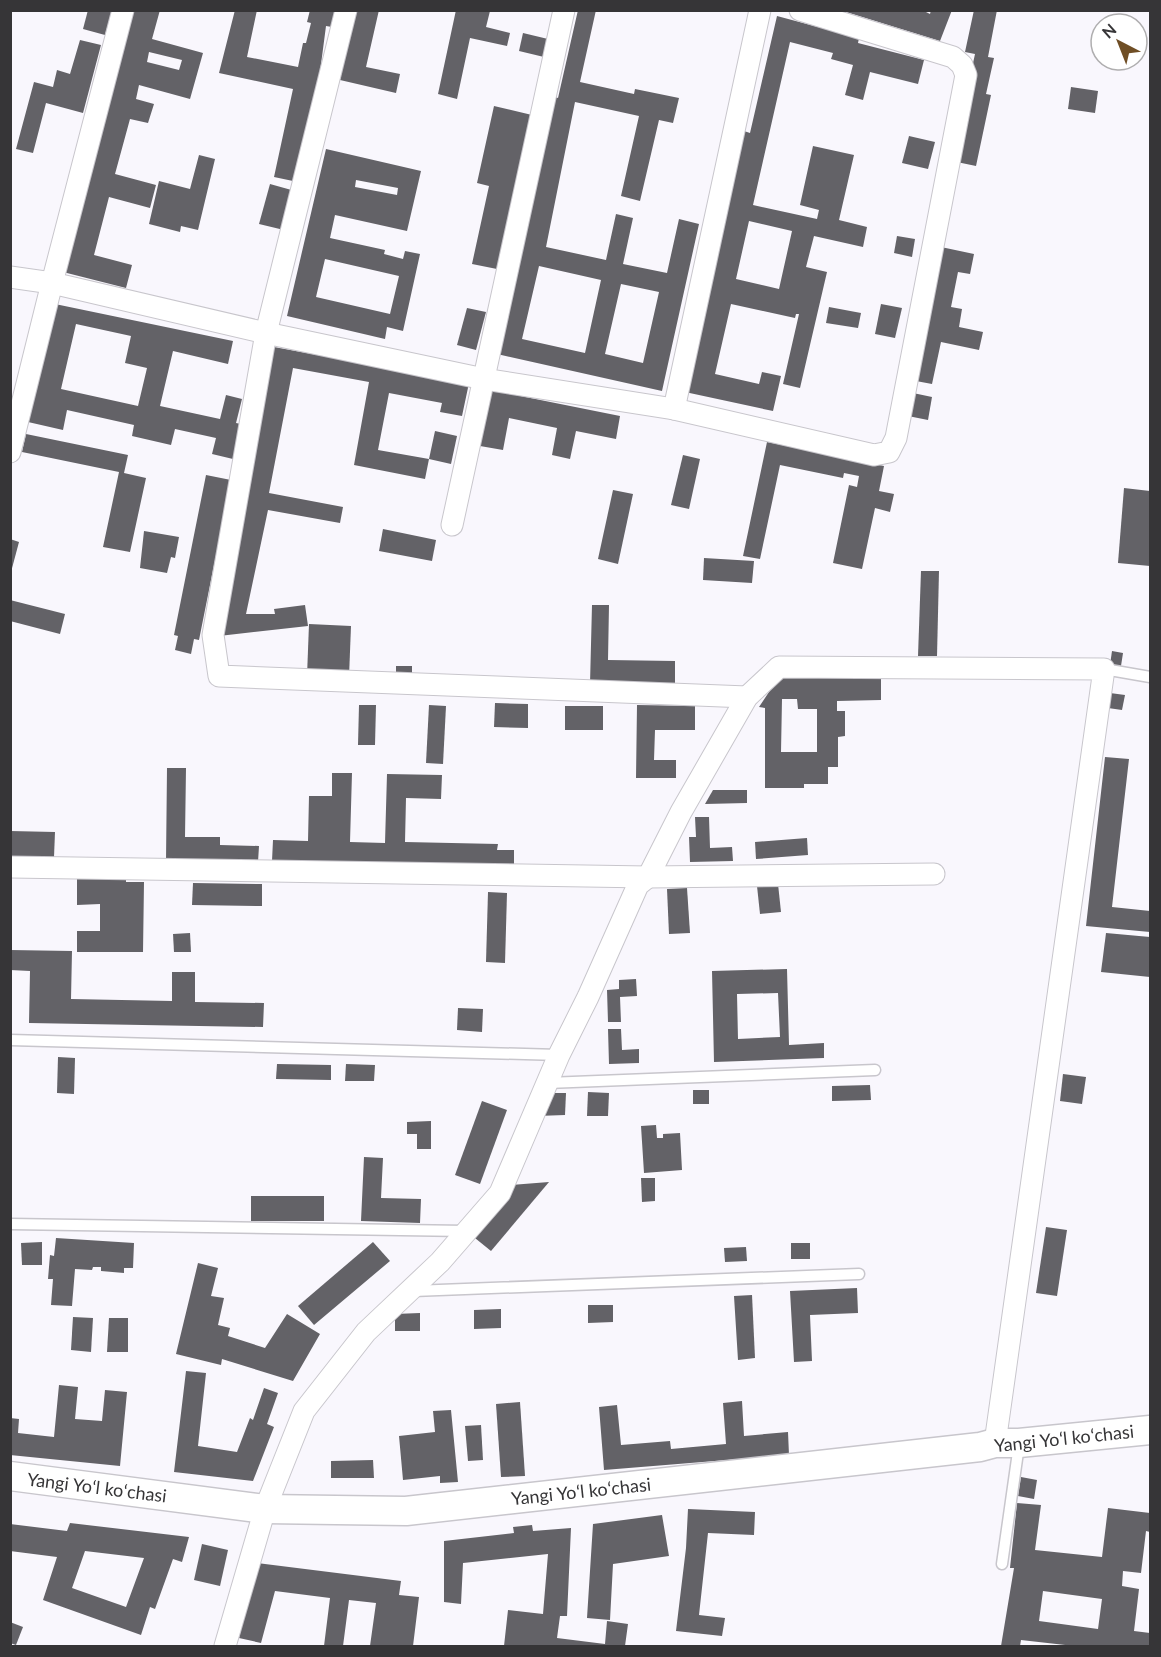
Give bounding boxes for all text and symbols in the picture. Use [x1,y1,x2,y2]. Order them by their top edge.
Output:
north arrow [1089,12,1149,72]
text: N [1098,19,1120,42]
street label: Yangi Yoʻl koʻchasi [993,1420,1135,1456]
street label: Yangi Yoʻl koʻchasi [26,1468,168,1506]
street label: Yangi Yoʻl koʻchasi [510,1473,652,1509]

